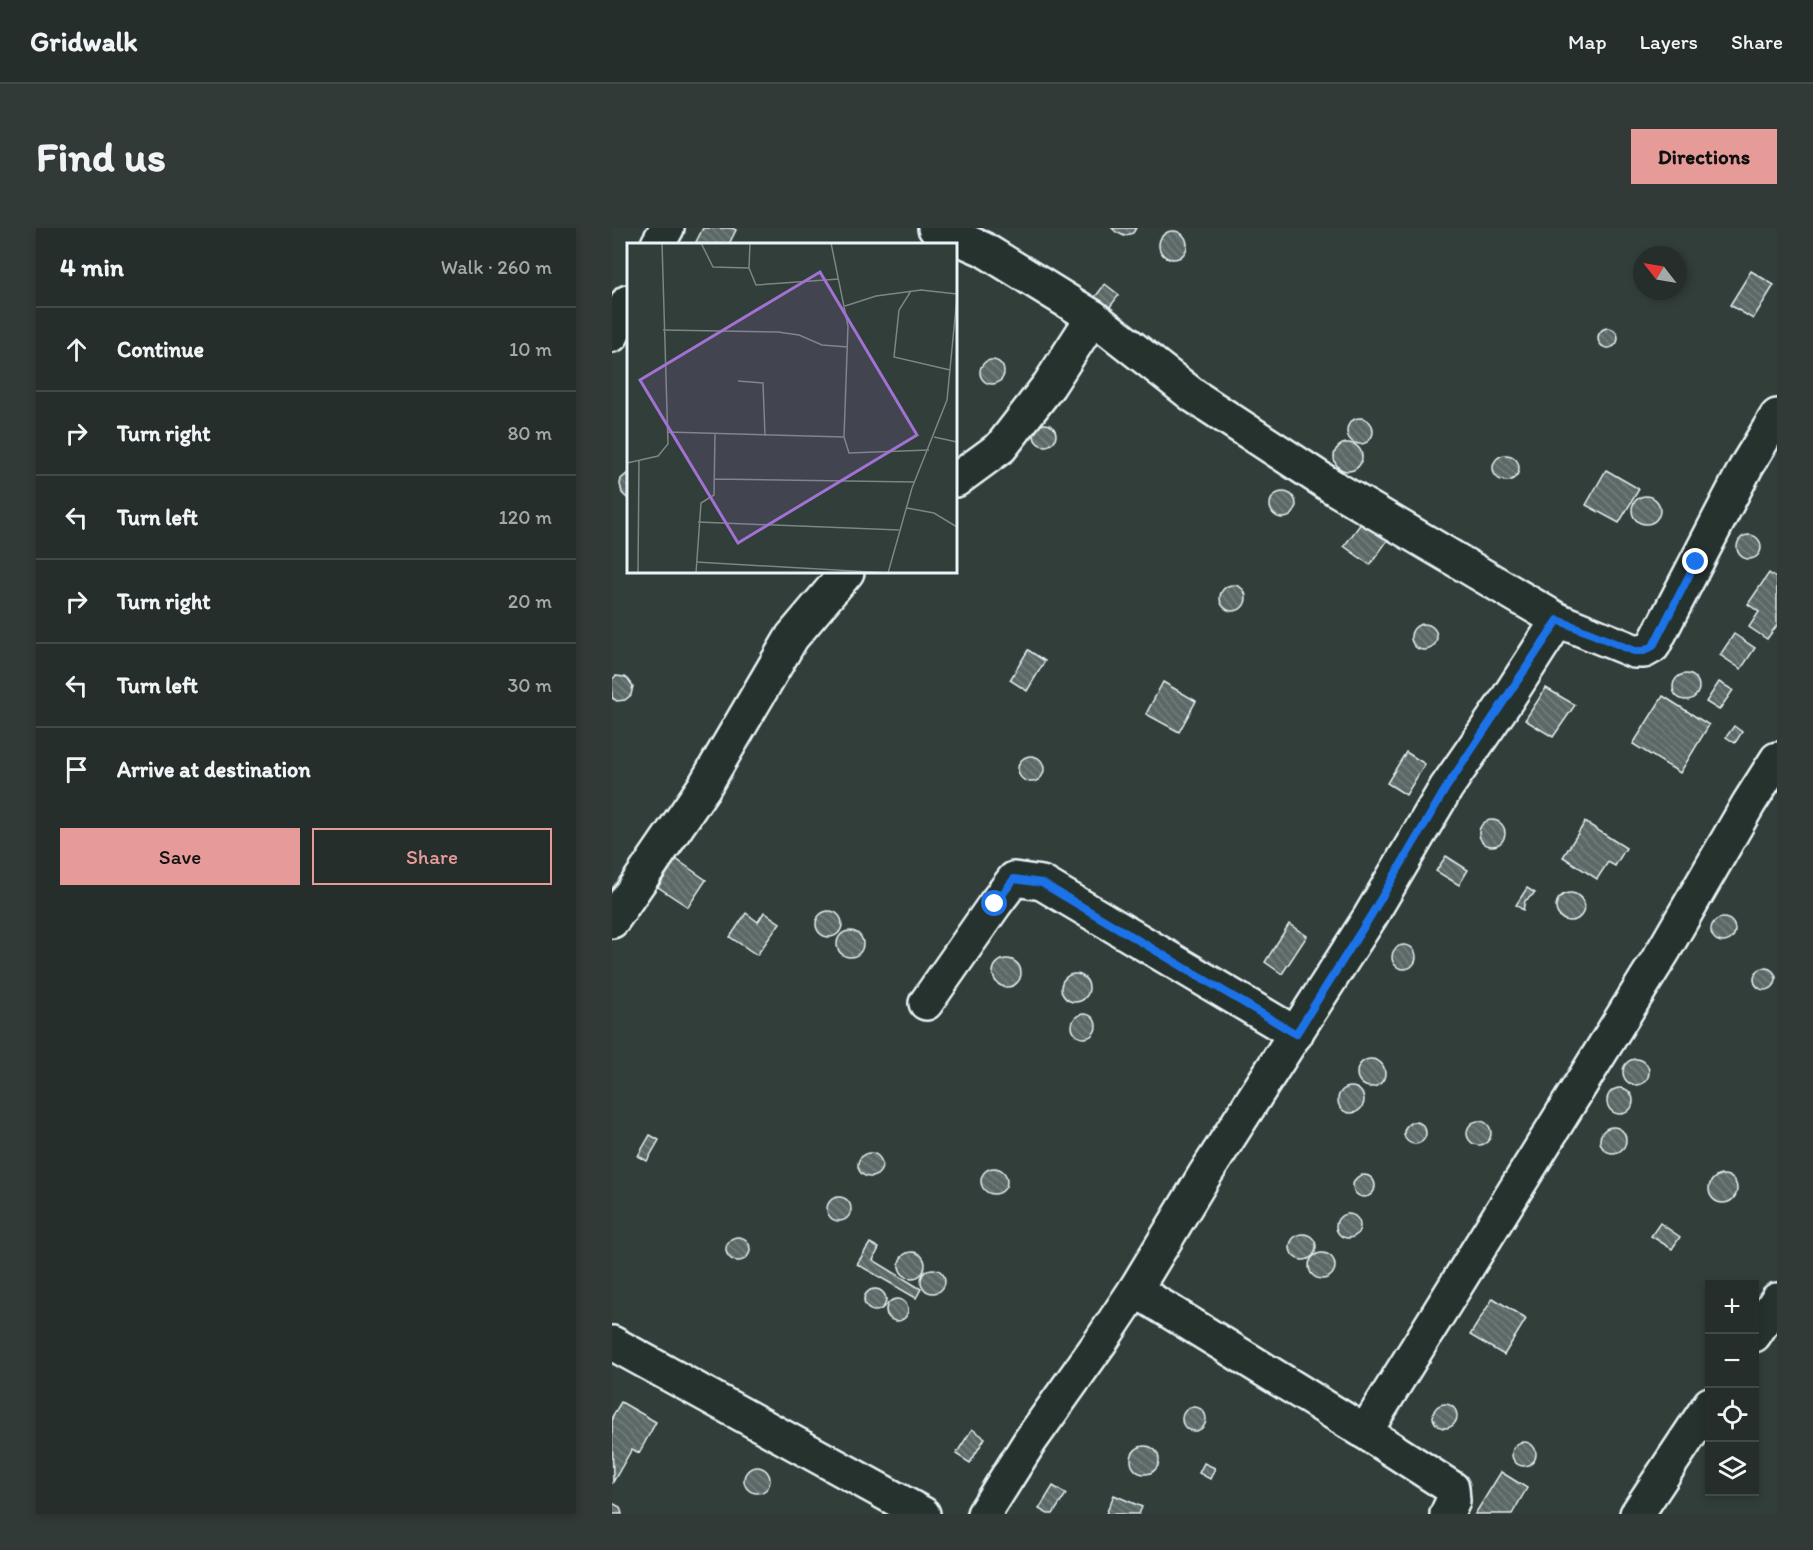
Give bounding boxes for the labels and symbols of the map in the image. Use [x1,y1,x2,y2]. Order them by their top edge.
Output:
inset map [627,243,957,573]
north arrow [1633,246,1687,300]
route end [1682,548,1708,574]
route start [981,890,1007,916]

